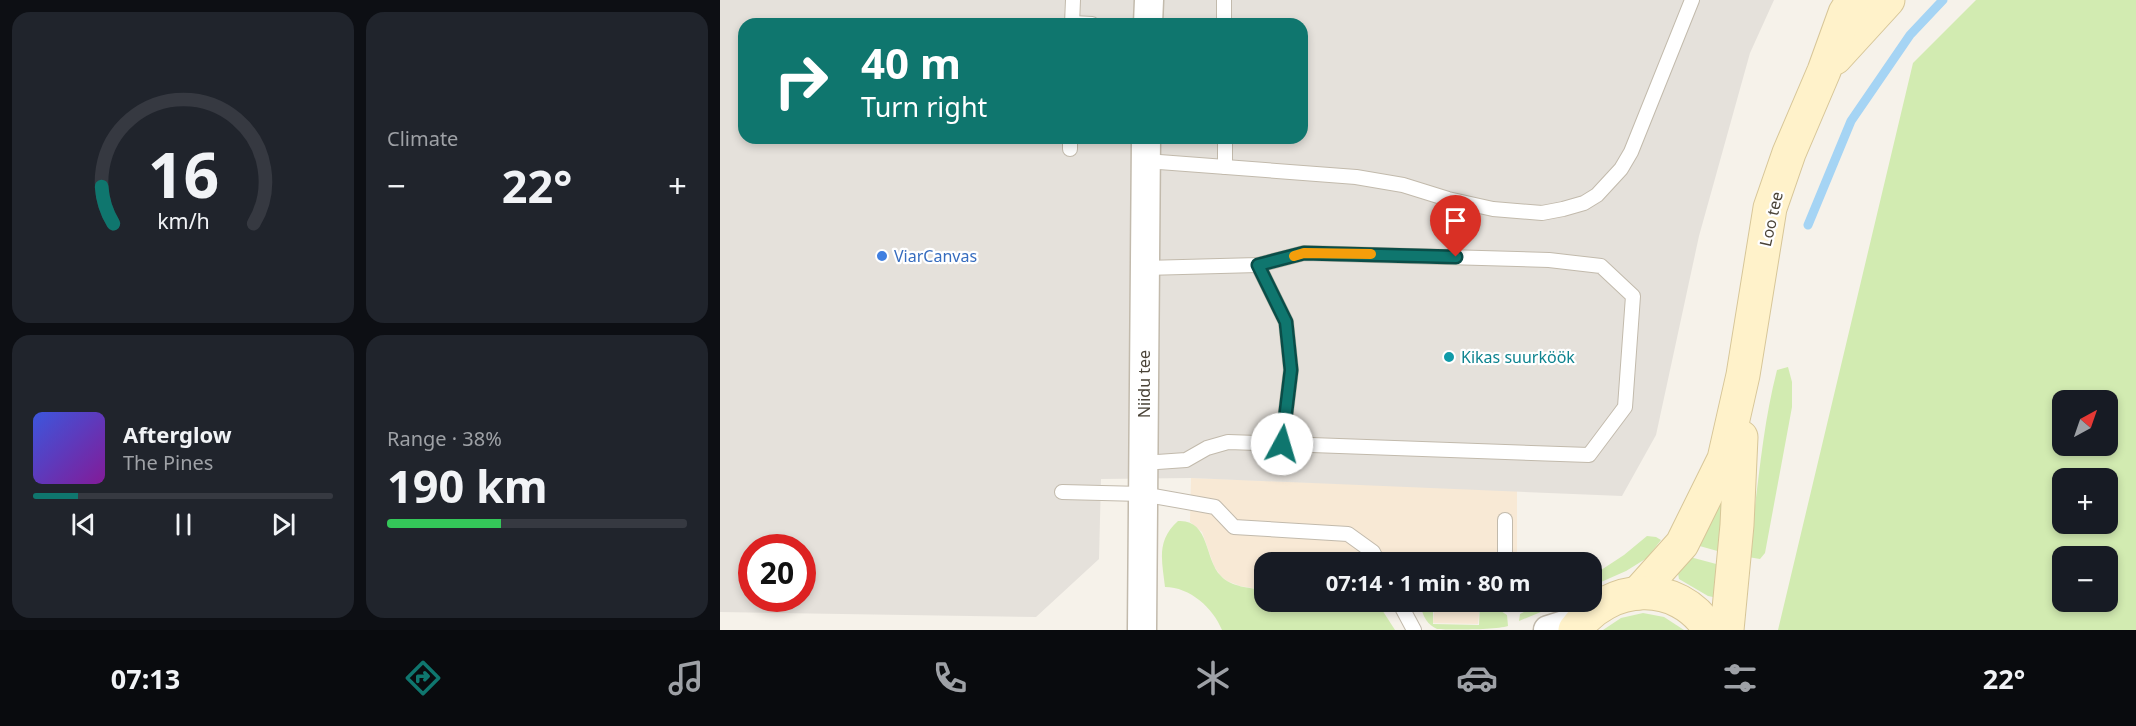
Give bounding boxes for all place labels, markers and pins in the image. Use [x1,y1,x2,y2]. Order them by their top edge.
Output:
pin [1430,195,1481,257]
place label: ViarCanvas [894,245,977,267]
marker: ViarCanvas [875,249,889,263]
place label: Kikas suurköök [1461,346,1575,368]
marker: Kikas suurköök [1442,350,1456,364]

